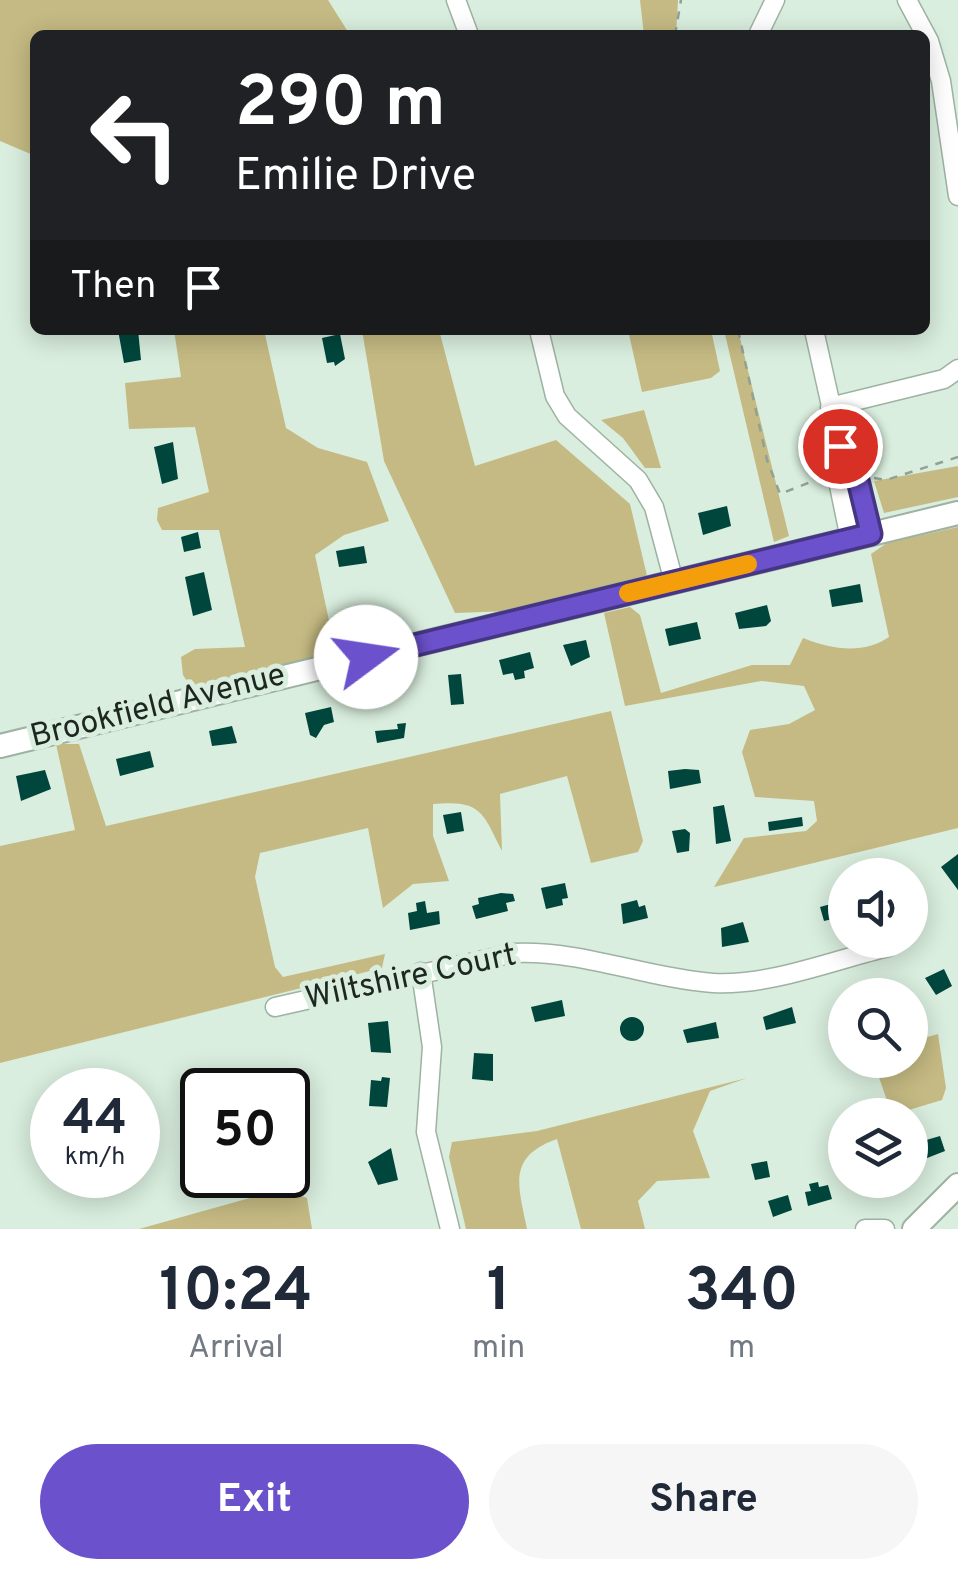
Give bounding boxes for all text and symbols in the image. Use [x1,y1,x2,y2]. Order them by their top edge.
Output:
text: 290 m [235,62,446,151]
icon: left [70,70,200,200]
text: Emilie Drive [235,149,476,206]
icon: arrive [176,260,231,315]
text: Then [70,263,156,312]
pin [798,404,883,489]
icon: arrive [813,419,868,474]
position arrow [314,605,418,709]
street label: Brookfield Avenue [26,656,290,758]
map controls [828,858,928,1198]
button: sound [828,858,928,958]
street label: Wiltshire Court [302,936,520,1020]
button: search [828,978,928,1078]
speed limit sign: 50 [180,1068,310,1198]
text: 44 [63,1089,127,1152]
button: layers [828,1098,928,1198]
text: km/h [65,1142,125,1174]
text: 10:24 [159,1256,313,1332]
text: 1 [487,1256,511,1332]
text: 340 [685,1256,799,1332]
text: Arrival [188,1329,284,1369]
text: min [472,1329,525,1369]
text: m [728,1329,755,1369]
button: Exit [40,1444,469,1559]
button: Share [489,1444,918,1559]

